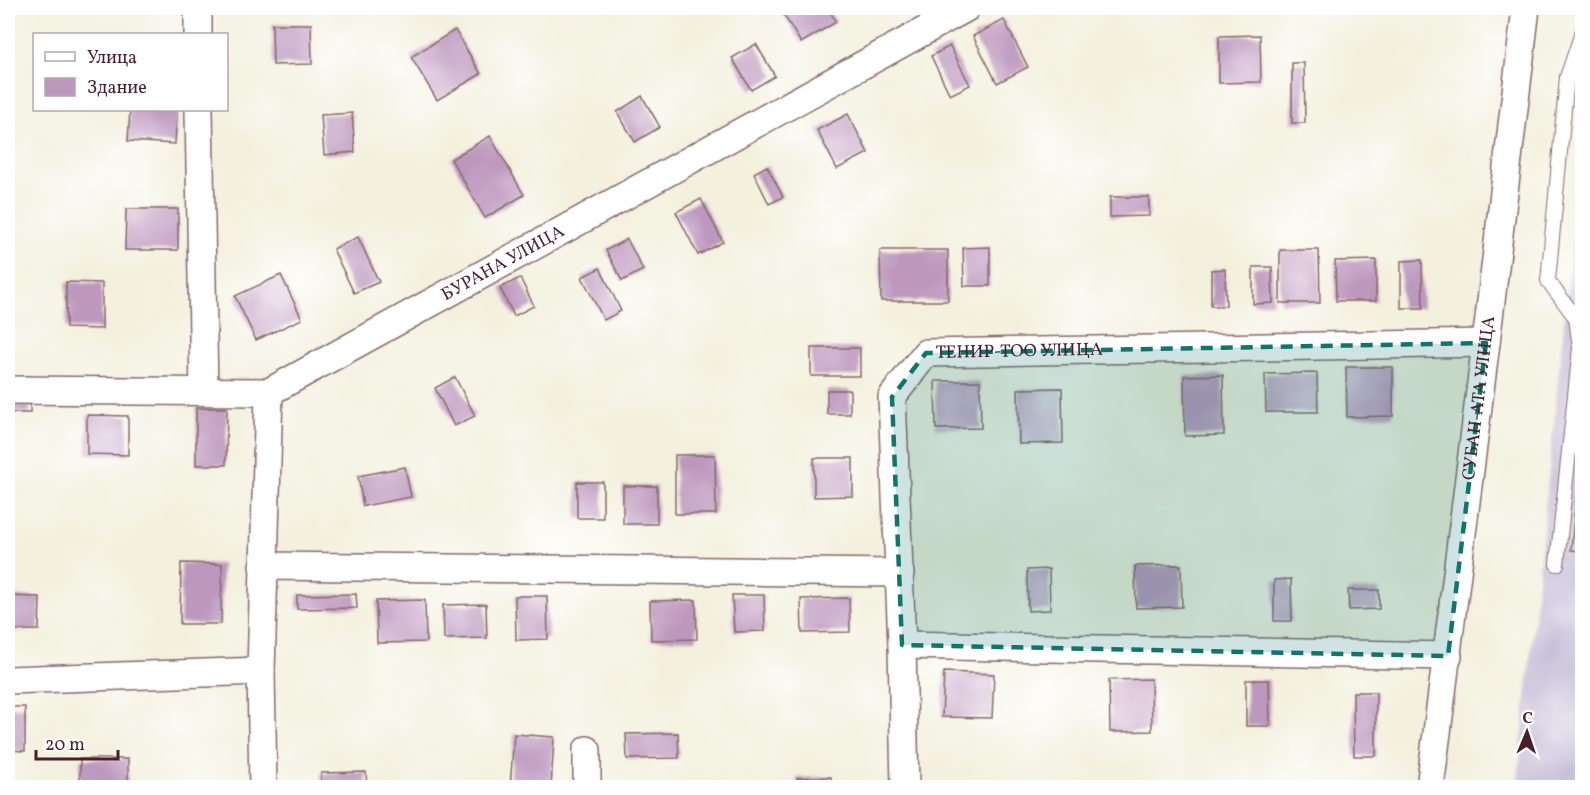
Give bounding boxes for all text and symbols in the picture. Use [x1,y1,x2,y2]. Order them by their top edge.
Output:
legend [33,33,228,111]
text: Улица [87,46,137,71]
text: Здание [87,76,147,101]
street label: БУРАНА УЛИЦА [437,219,569,307]
street label: СУБАН-АТА УЛИЦА [1456,314,1502,482]
street label: ТЕНИР-ТОО УЛИЦА [935,337,1103,365]
north arrow [1497,702,1557,762]
text: С [1522,708,1533,730]
scale bar [36,723,118,761]
text: 20 m [45,733,85,758]

